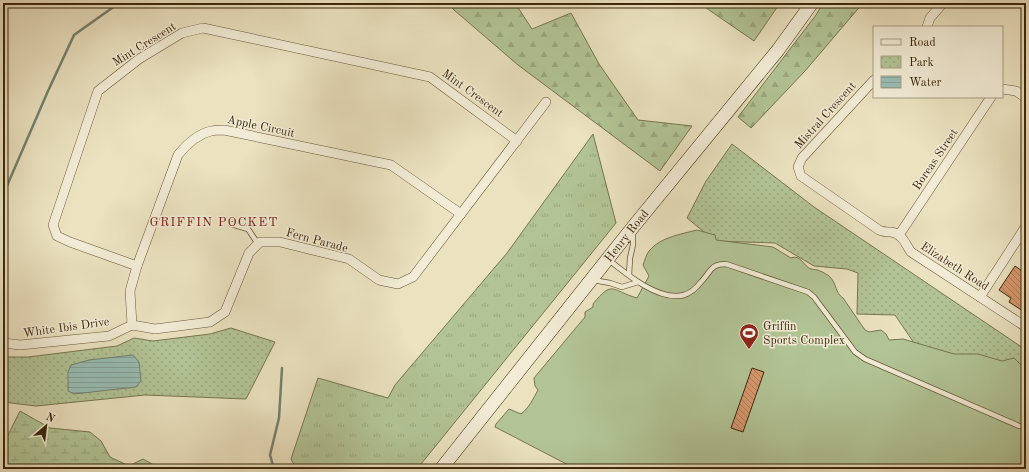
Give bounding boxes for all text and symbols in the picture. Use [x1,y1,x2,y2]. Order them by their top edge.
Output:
street label: Mint Crescent [111,21,178,69]
legend [873,26,1003,98]
text: Road [909,37,936,49]
text: Park [909,57,934,69]
street label: Mint Crescent [440,68,505,120]
text: Water [909,77,942,89]
street label: Mistral Crescent [793,80,859,151]
street label: Apple Circuit [226,114,296,140]
street label: Boreas Street [911,127,961,192]
street label: Henry Road [603,208,651,265]
district label: GRIFFIN POCKET [150,216,278,229]
street label: Fern Parade [284,227,350,255]
street label: Elizabeth Road [918,240,991,293]
street label: White Ibis Drive [22,316,111,340]
place label: Griffin Sports Complex [763,321,845,347]
sports icon: Griffin Sports Complex [738,322,760,350]
north arrow [26,406,66,446]
text: N [44,412,57,426]

